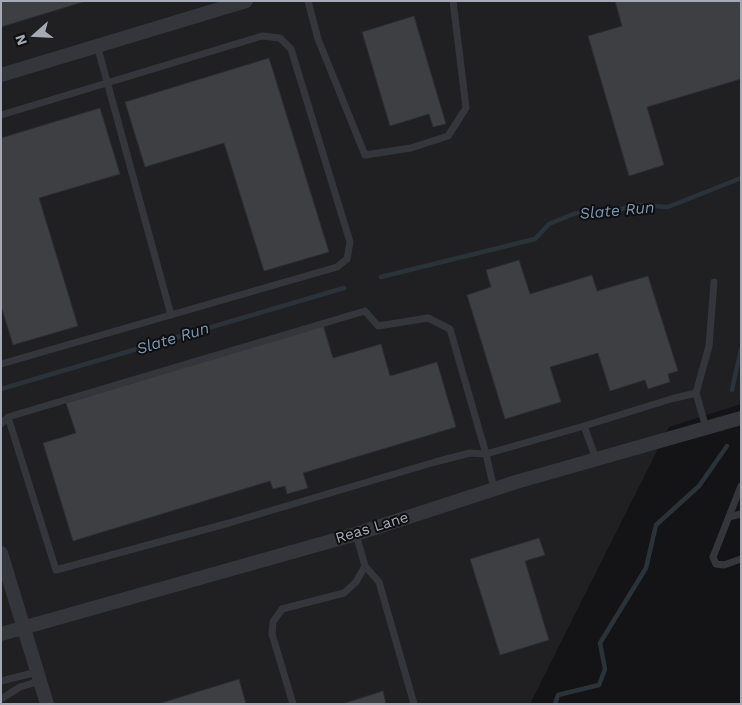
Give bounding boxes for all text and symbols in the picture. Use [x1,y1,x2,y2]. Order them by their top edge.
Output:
north arrow [10,10,60,60]
text: N [12,32,30,47]
water label: Slate Run [579,198,655,224]
water label: Slate Run [134,319,212,359]
street label: Reas Lane [333,508,411,548]

